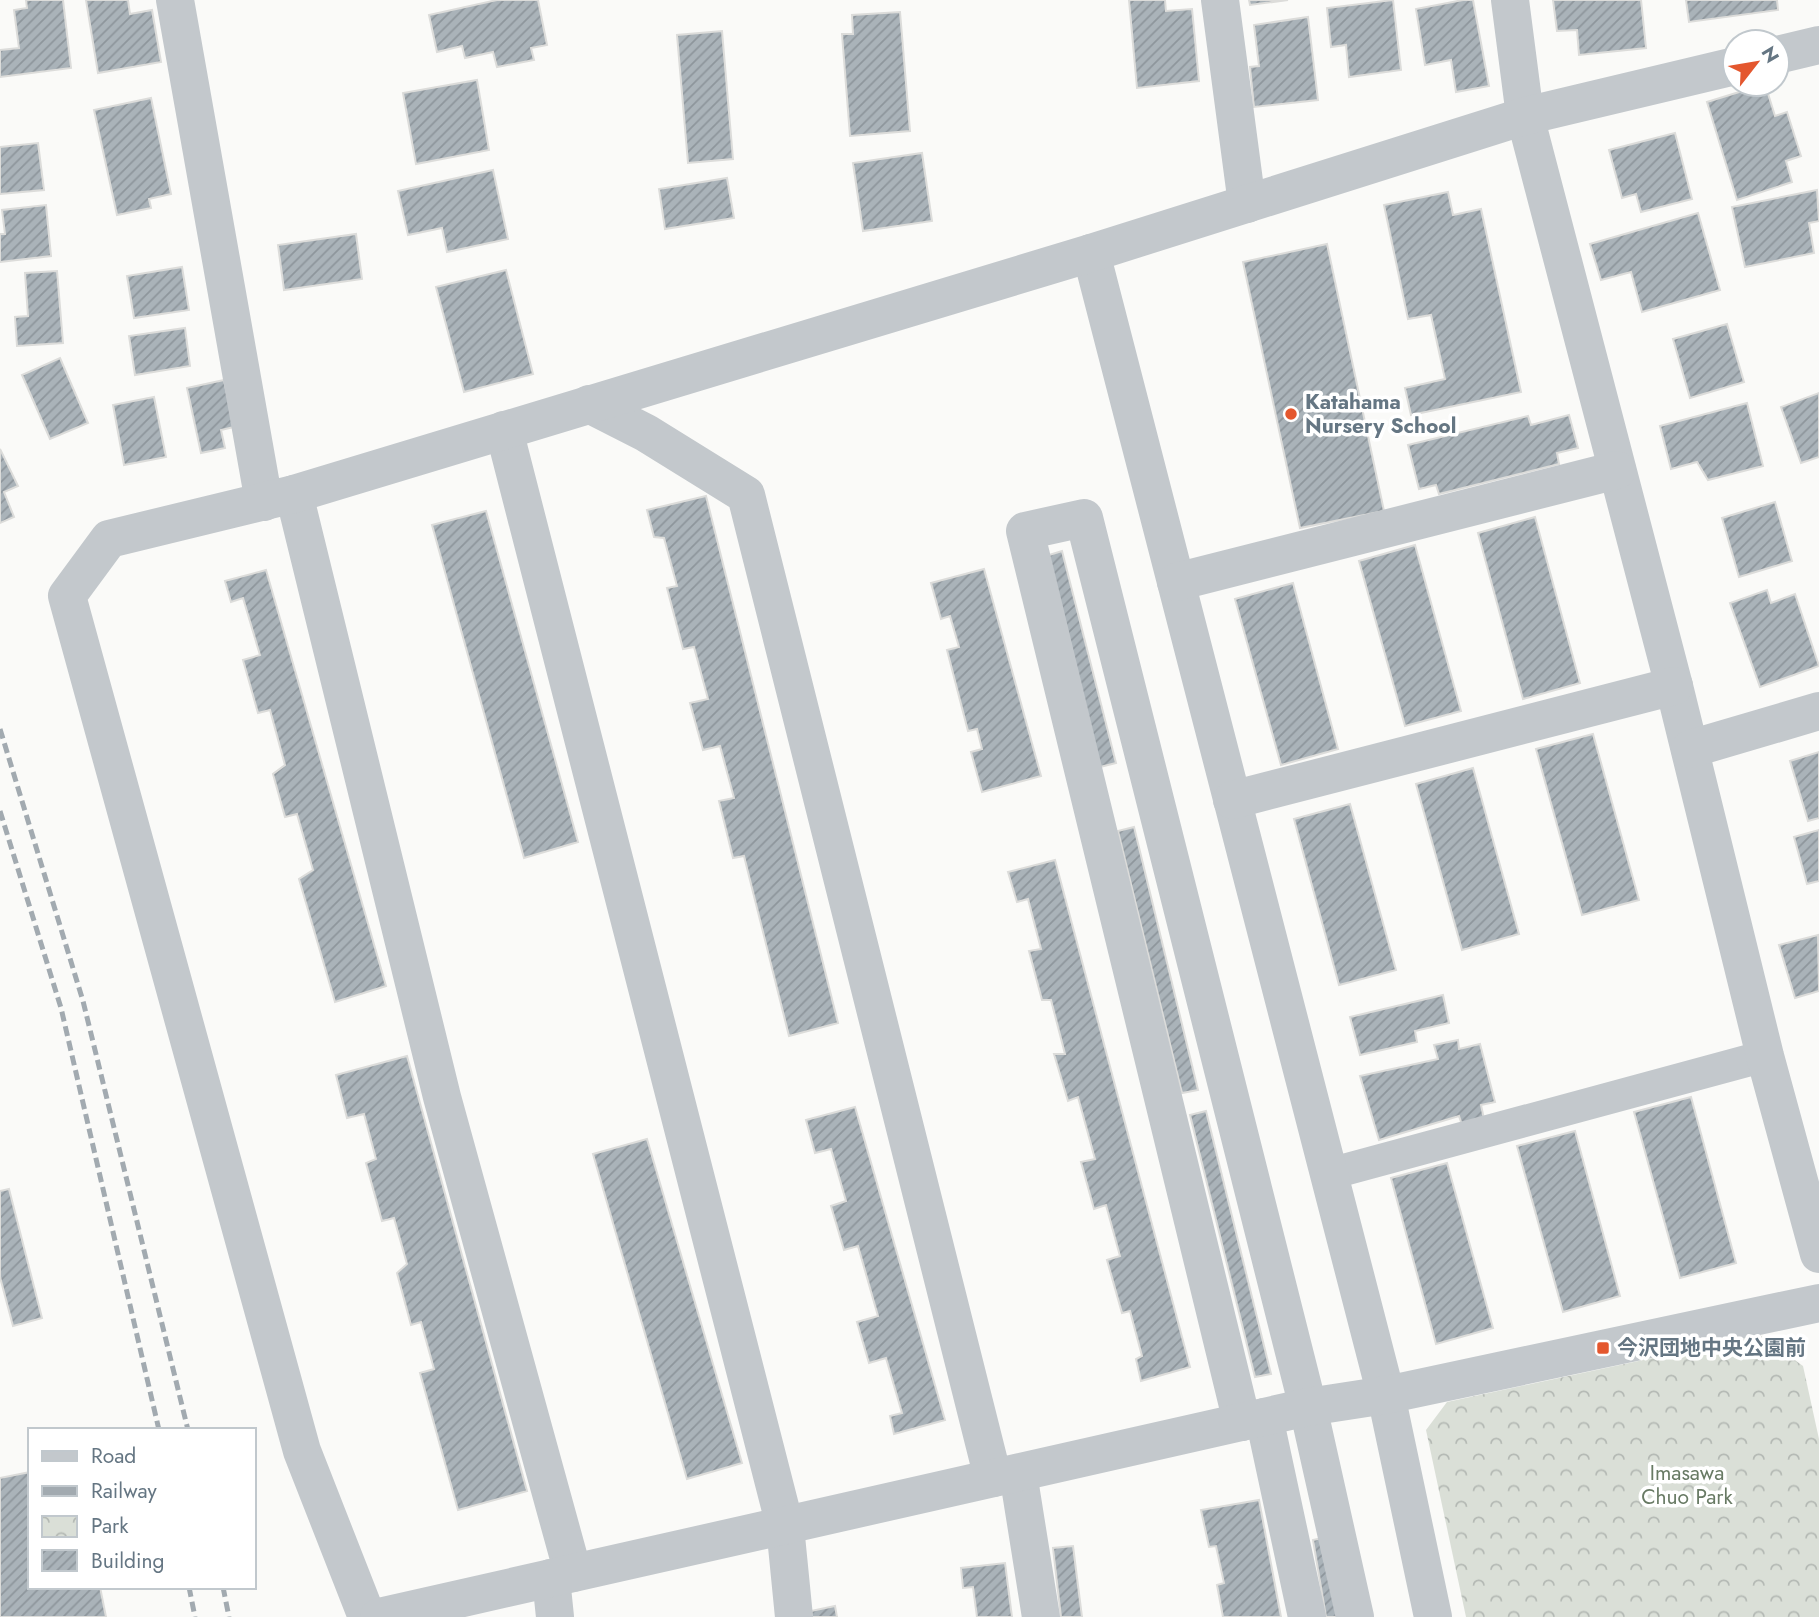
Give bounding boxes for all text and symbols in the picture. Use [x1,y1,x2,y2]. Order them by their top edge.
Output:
north arrow [1721,28,1791,98]
text: N [1755,41,1786,68]
place label: Katahama Nursery School [1305,387,1456,441]
marker: Katahama Nursery School [1283,406,1299,422]
place label: 今沢団地中央公園前 [1617,1333,1806,1363]
marker: 今沢団地中央公園前 [1595,1340,1611,1356]
legend [28,1428,256,1589]
text: Road [91,1441,136,1471]
park label: Imasawa Chuo Park [1641,1458,1734,1512]
text: Railway [91,1476,157,1506]
text: Park [91,1511,129,1541]
text: Building [91,1546,164,1576]

